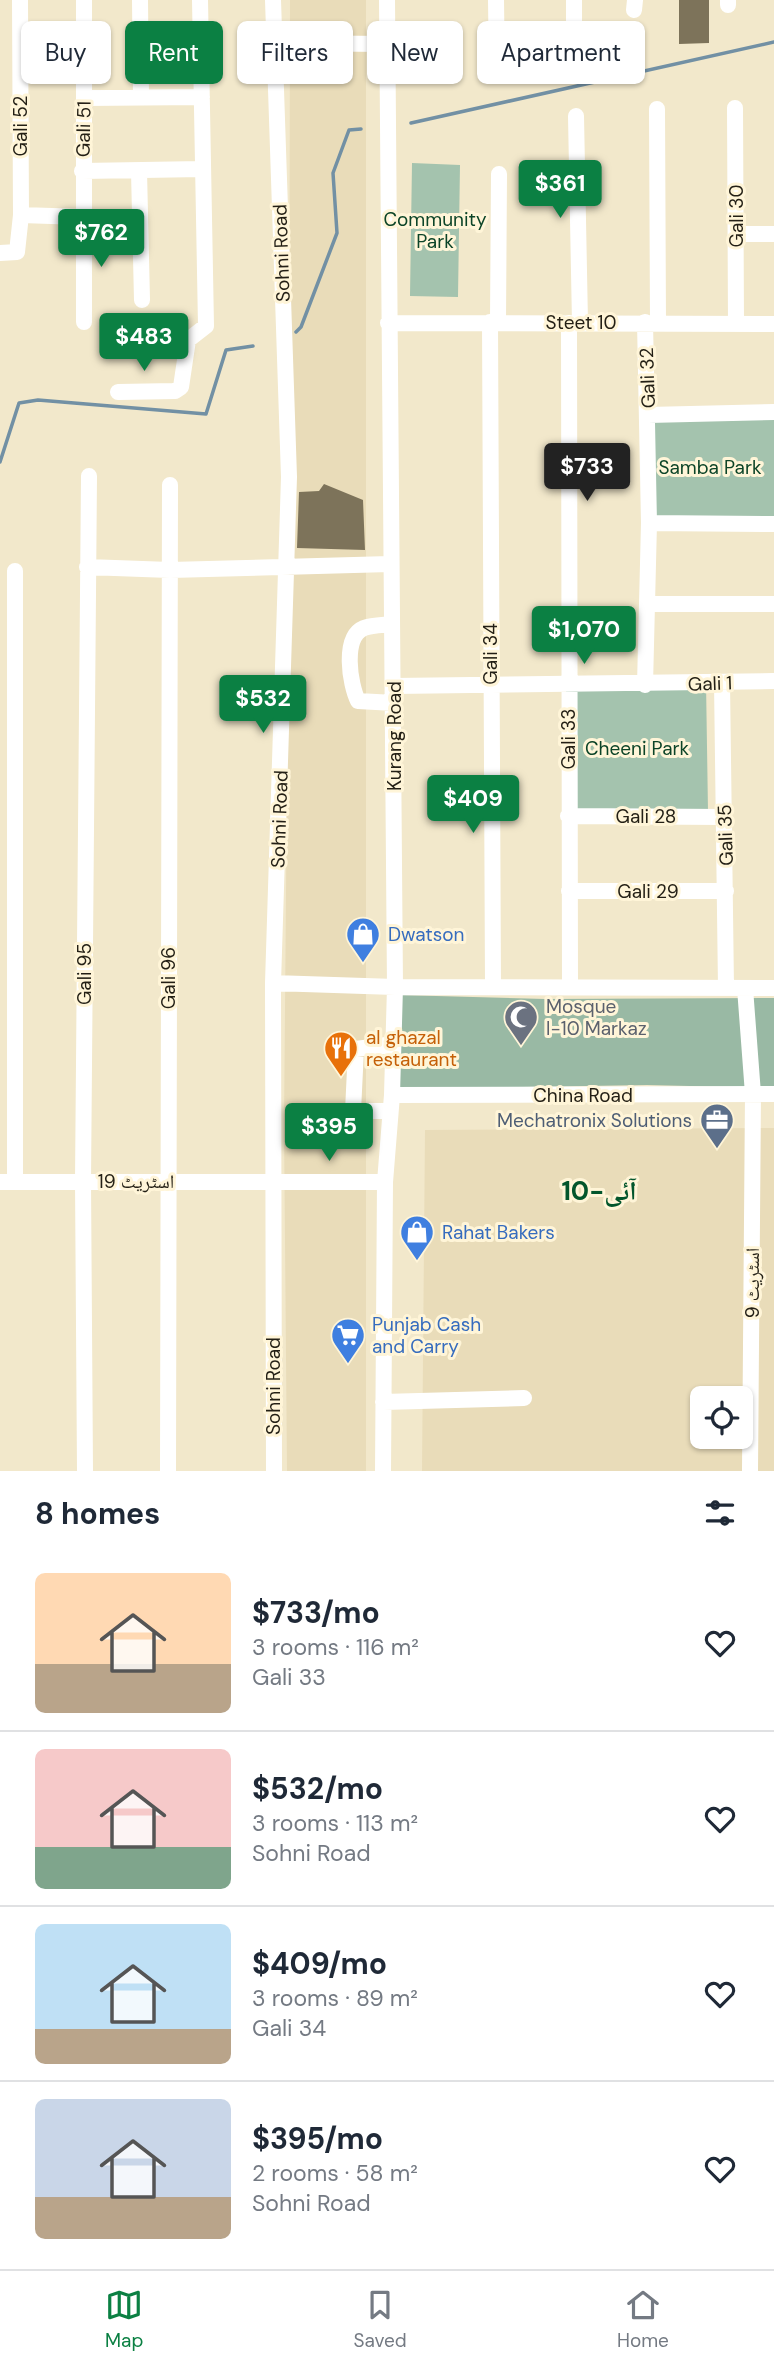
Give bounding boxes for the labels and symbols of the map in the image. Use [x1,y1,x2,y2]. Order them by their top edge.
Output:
street label: Gali 52 [8,96,33,156]
street label: Gali 51 [71,101,96,157]
pin: $361 [519,160,601,220]
street label: Gali 30 [724,185,749,247]
street label: Sohni Road [267,204,296,302]
park label: Community Park [383,207,487,254]
pin: $762 [60,210,142,269]
street label: Steet 10 [546,310,616,335]
pin: $483 [103,314,185,373]
street label: Gali 32 [634,347,661,409]
pin: $733 [546,444,628,503]
park label: Samba Park [658,455,762,480]
pin: $1,070 [527,606,641,666]
street label: Gali 34 [478,623,503,685]
street label: Gali 1 [687,670,733,697]
pin: $532 [222,676,304,735]
street label: Kurang Road [382,681,407,791]
street label: Gali 33 [556,708,581,770]
park label: Cheeni Park [585,736,690,761]
street label: Sohni Road [265,770,294,868]
pin: $409 [432,776,514,835]
street label: Gali 28 [616,804,676,829]
street label: Gali 35 [712,804,739,866]
street label: Gali 29 [617,879,679,904]
shop icon: Dwatson [344,915,382,964]
place label: Dwatson [388,922,464,947]
street label: Gali 95 [72,943,97,1005]
street label: Gali 96 [156,947,181,1009]
place label: Mosque I-10 Markaz [546,994,647,1041]
mosque icon: Mosque I-10 Markaz [502,998,540,1047]
place label: al ghazal restaurant [366,1025,457,1072]
restaurant icon: al ghazal restaurant [322,1029,360,1078]
street label: China Road [533,1083,633,1108]
office icon: Mechatronix Solutions [698,1101,736,1150]
pin: $395 [288,1104,370,1163]
place label: Mechatronix Solutions [497,1108,692,1133]
street label: اسٹریٹ 19 [98,1169,174,1194]
district label: آئی-10 [561,1174,637,1208]
shop icon: Rahat Bakers [398,1213,436,1262]
place label: Rahat Bakers [442,1220,555,1245]
street label: اسٹریٹ 9 [740,1248,765,1318]
place label: Punjab Cash and Carry [372,1312,481,1359]
supermarket icon: Punjab Cash and Carry [329,1316,367,1365]
street label: Sohni Road [261,1337,286,1435]

